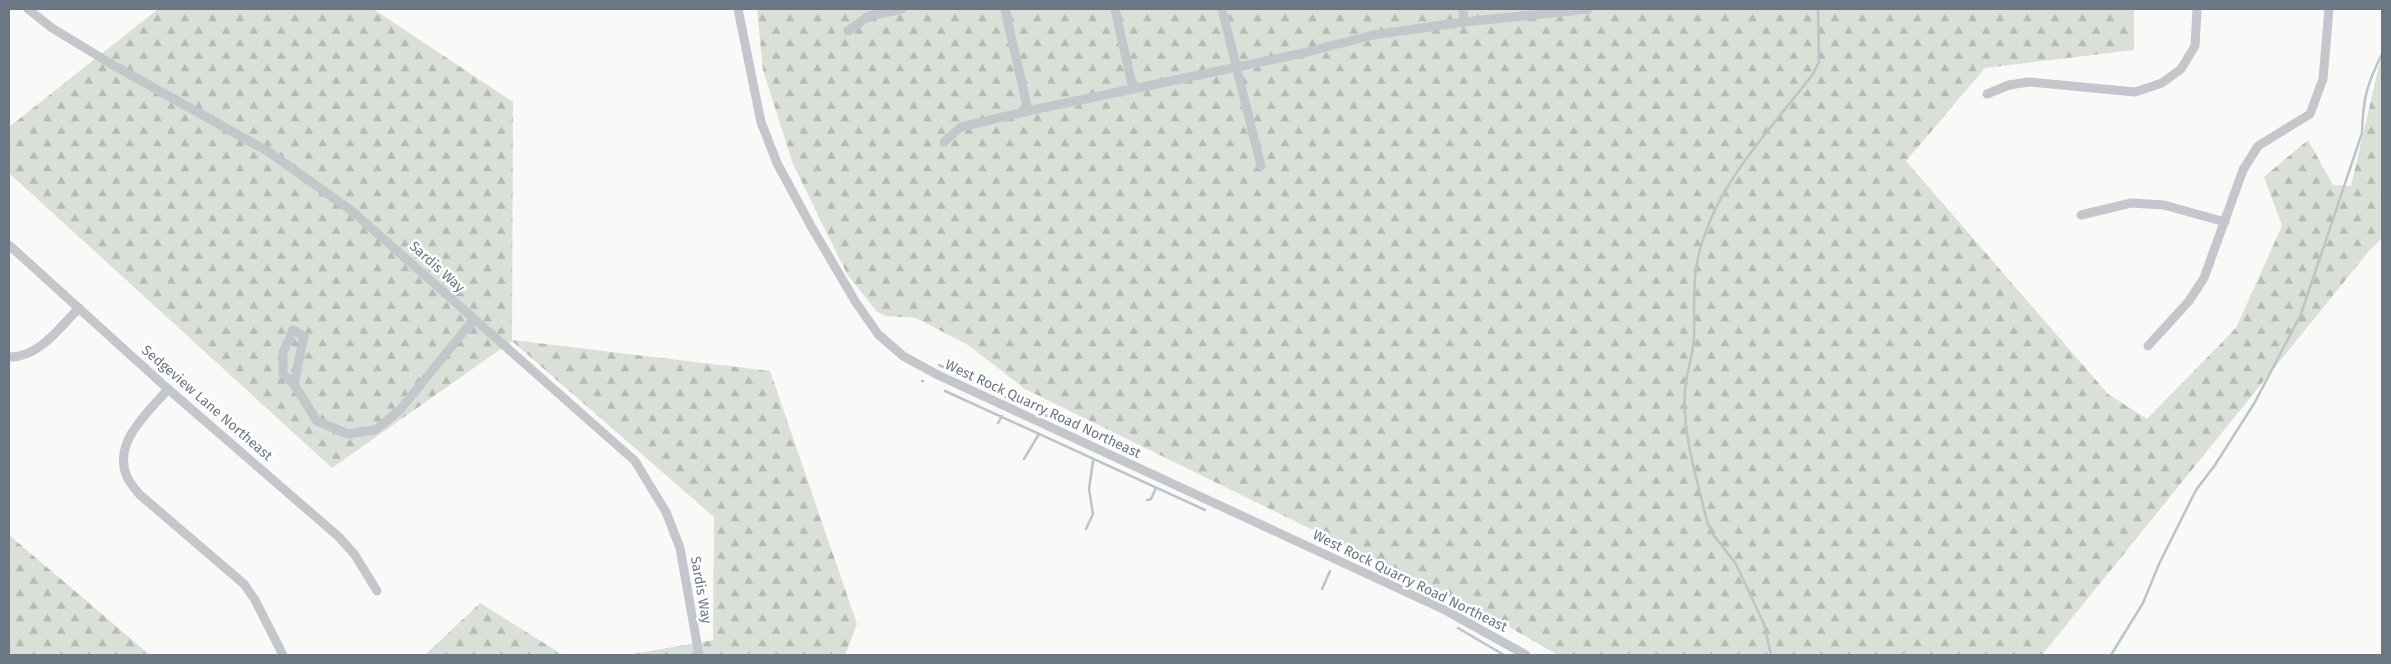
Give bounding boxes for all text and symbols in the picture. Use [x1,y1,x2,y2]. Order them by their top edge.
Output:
street label: Sardis Way [406,238,468,296]
street label: Sedgeview Lane Northeast [138,342,276,465]
street label: West Rock Quarry Road Northeast [942,356,1144,462]
street label: West Rock Quarry Road Northeast [1310,526,1511,636]
street label: Sardis Way [687,555,715,625]

